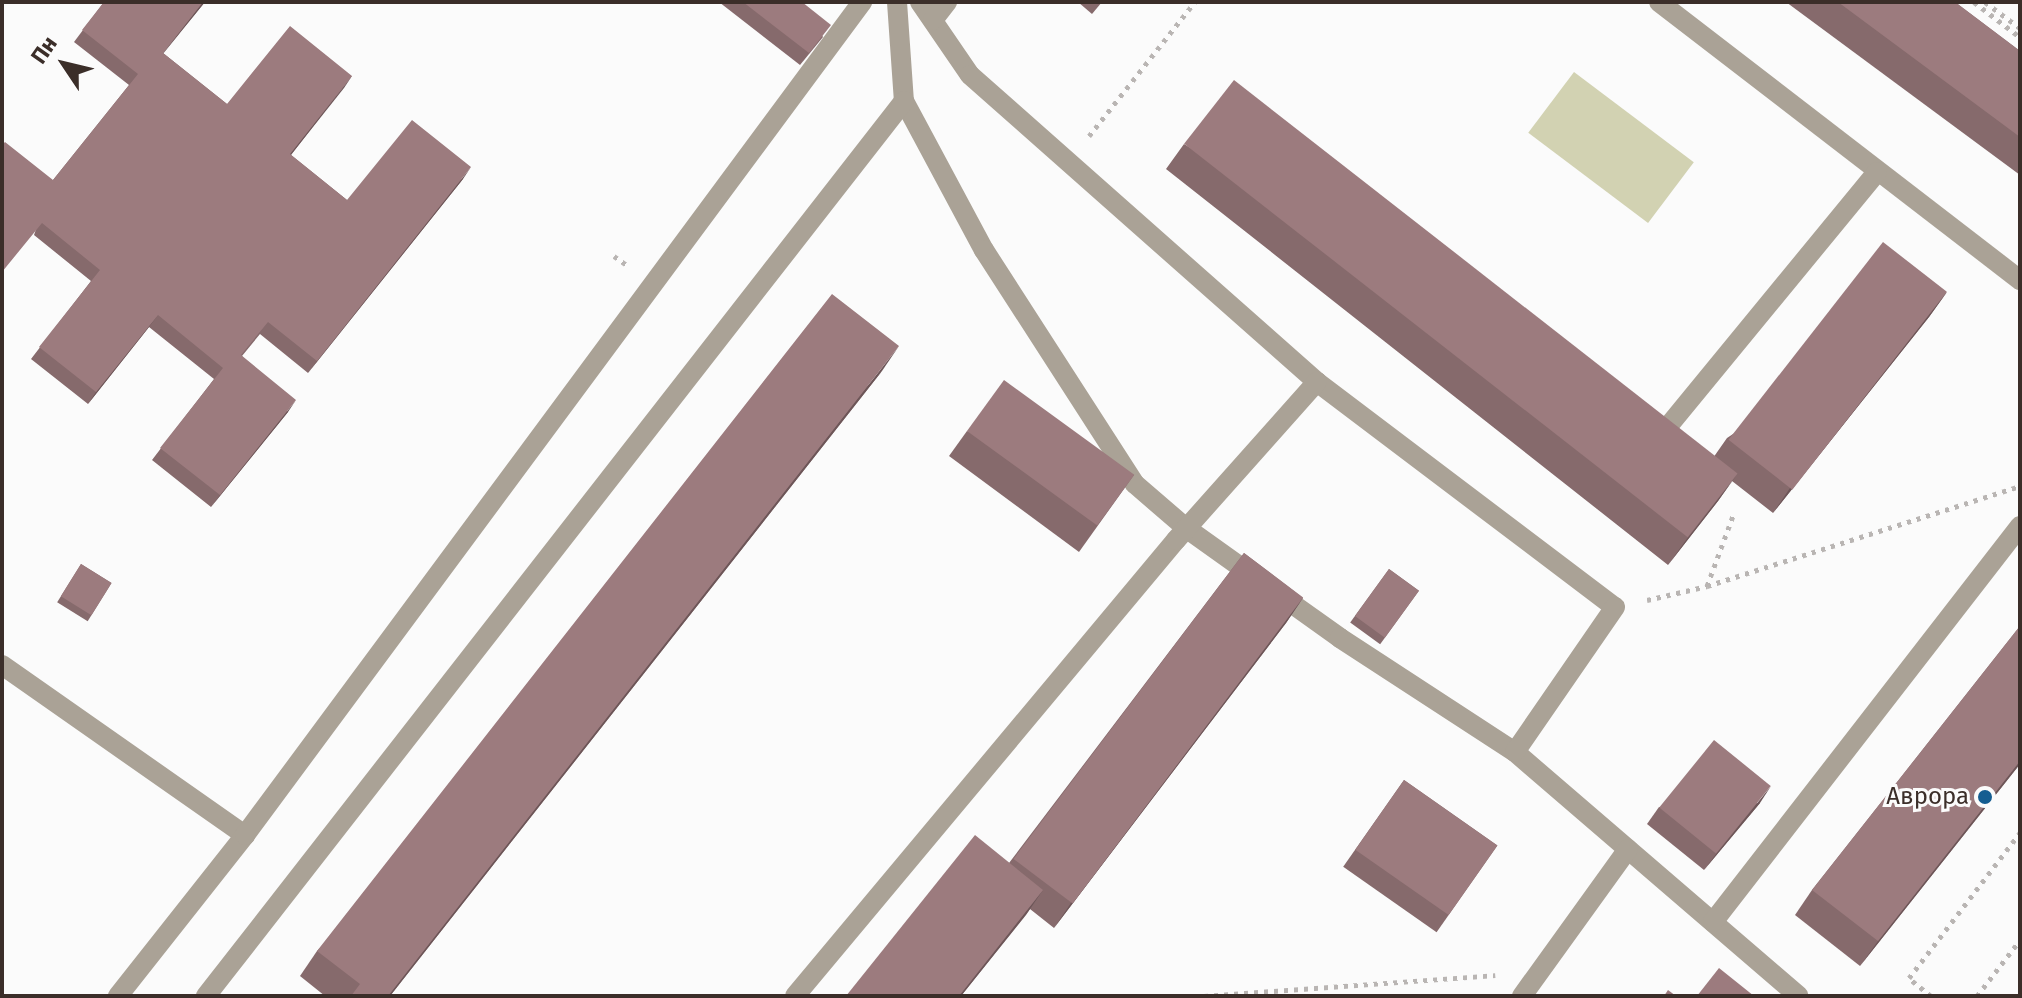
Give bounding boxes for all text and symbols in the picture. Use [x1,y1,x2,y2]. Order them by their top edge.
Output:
north arrow [24,24,104,104]
text: Пн [25,31,63,69]
place label: Аврора [1886,783,1969,811]
marker: Аврора [1976,788,1994,806]

